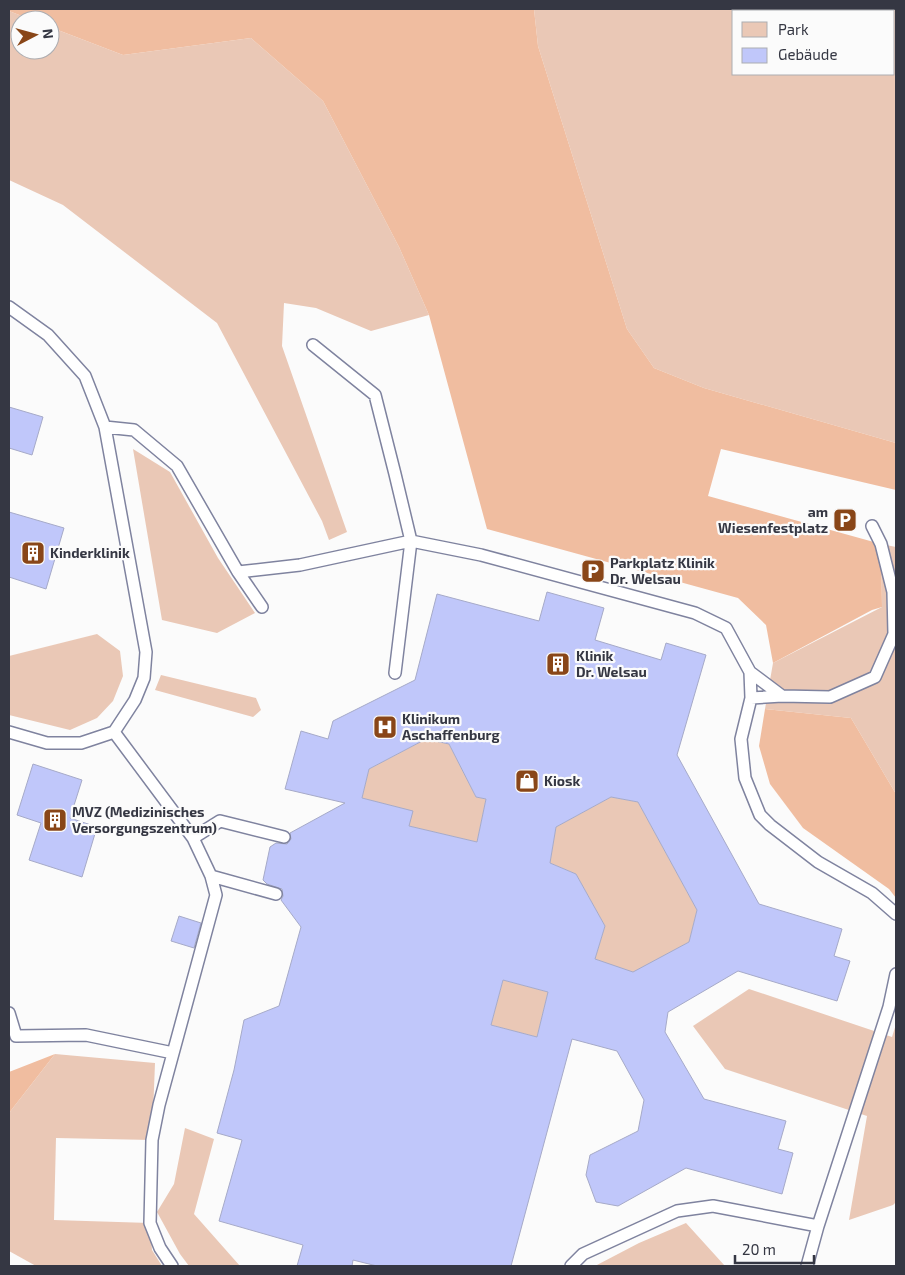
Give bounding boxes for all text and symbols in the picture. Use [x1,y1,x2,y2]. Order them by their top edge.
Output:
north arrow [10,10,60,60]
legend [732,10,895,75]
text: Park [778,20,809,38]
text: N [39,28,57,40]
text: Gebäude [778,45,837,63]
place label: am Wiesenfestplatz [718,503,828,536]
parking icon: am Wiesenfestplatz [832,507,858,533]
building icon: Kinderklinik [20,540,46,566]
place label: Kinderklinik [50,544,130,561]
place label: Parkplatz Klinik Dr. Welsau [610,554,715,587]
parking icon: Parkplatz Klinik Dr. Welsau [580,558,606,584]
place label: Klinik Dr. Welsau [576,647,647,680]
building icon: Klinik Dr. Welsau [545,651,571,677]
place label: Klinikum Aschaffenburg [402,710,500,743]
hospital icon: Klinikum Aschaffenburg [372,714,398,740]
shop icon: Kiosk [514,768,540,794]
place label: Kiosk [544,772,580,789]
place label: MVZ (Medizinisches Versorgungszentrum) [72,803,217,836]
building icon: MVZ (Medizinisches Versorgungszentrum) [42,807,68,833]
scale bar [735,1232,814,1264]
text: 20 m [742,1240,776,1258]

